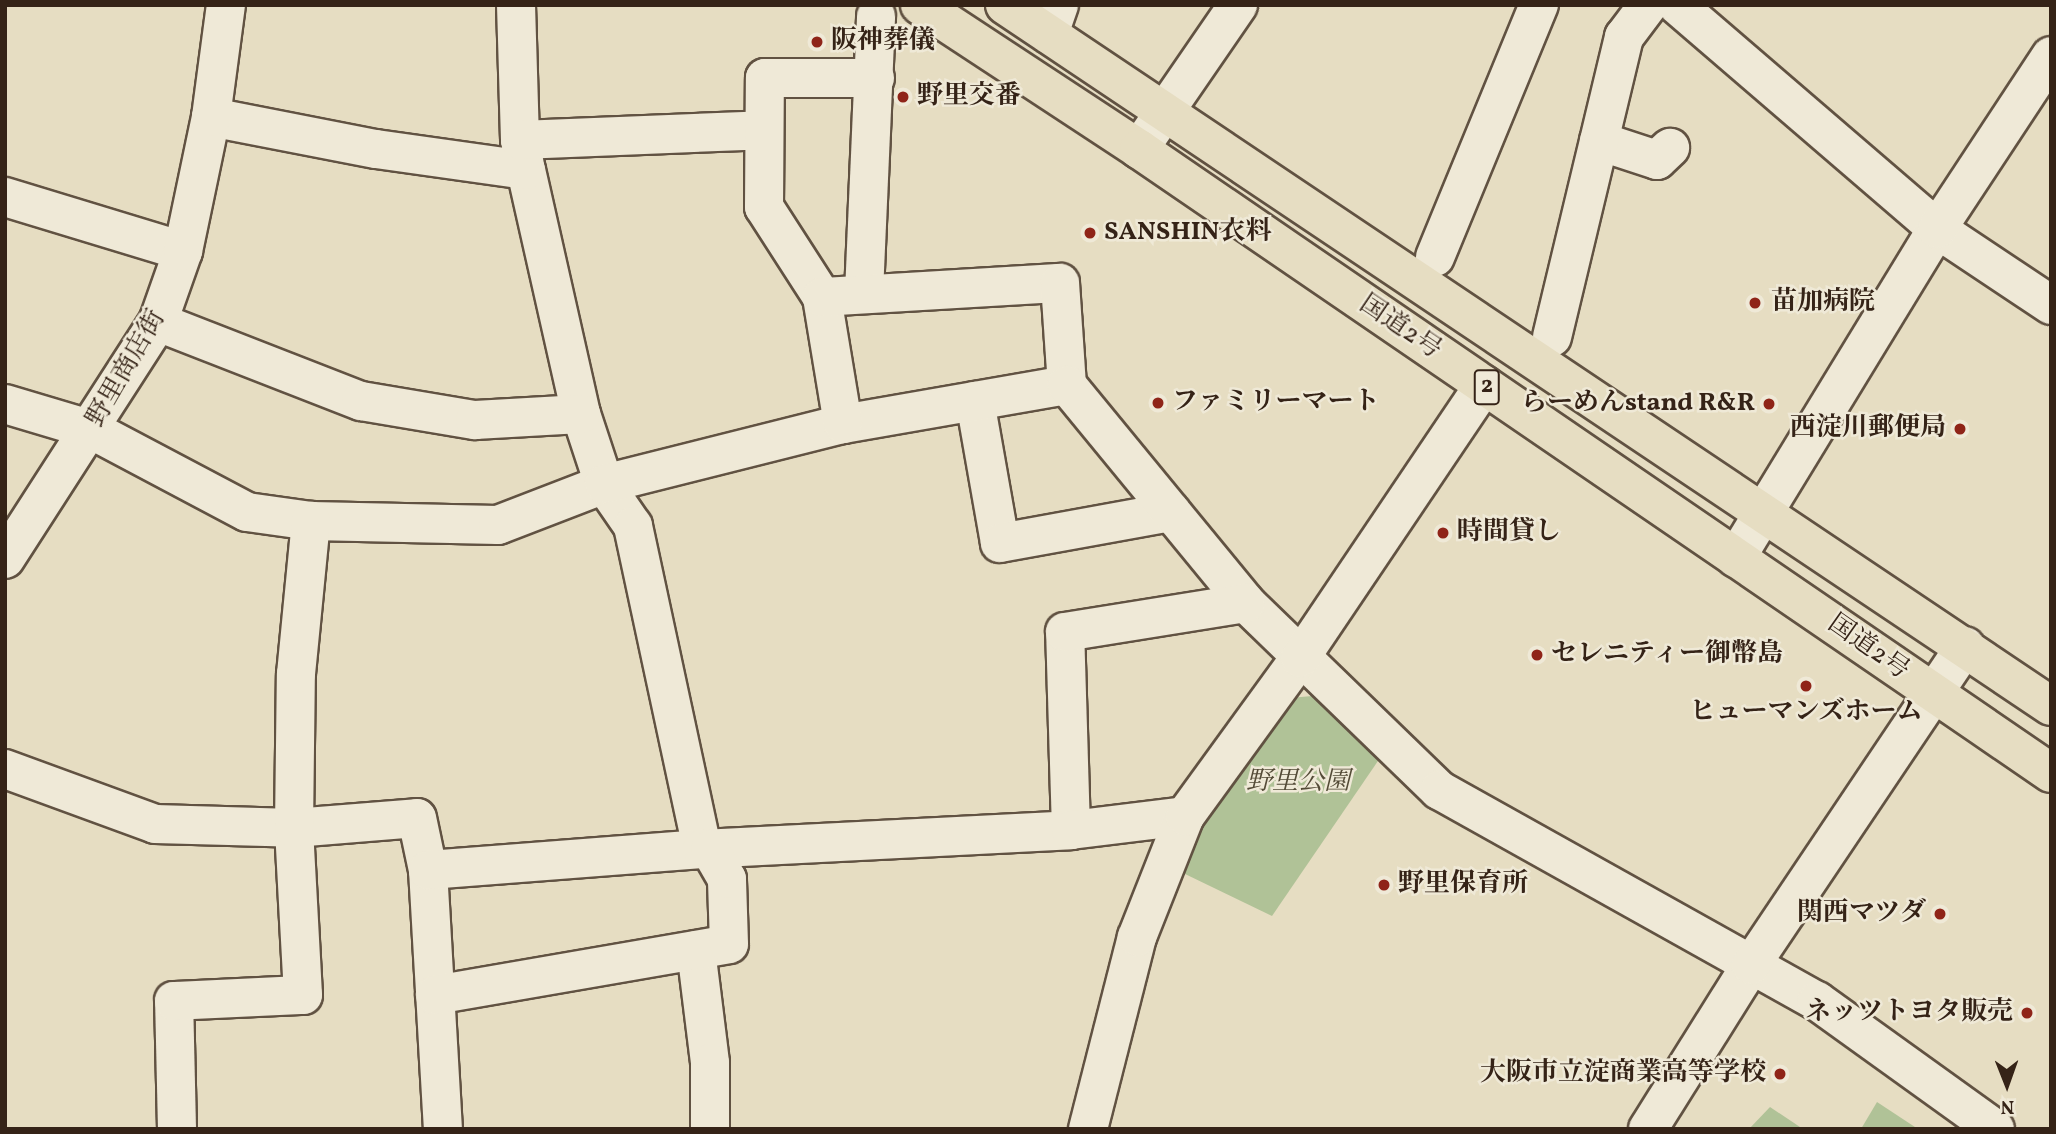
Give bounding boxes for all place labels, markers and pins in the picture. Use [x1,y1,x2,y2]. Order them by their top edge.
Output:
place label: 阪神葬儀 [831,26,935,58]
marker: 阪神葬儀 [809,34,825,50]
place label: 野里交番 [917,81,1021,113]
marker: 野里交番 [895,89,911,105]
place label: SANSHIN衣料 [1104,217,1271,249]
marker: SANSHIN衣料 [1082,225,1098,241]
place label: 苗加病院 [1771,287,1875,319]
marker: 苗加病院 [1745,293,1765,313]
place label: ファミリーマート [1172,387,1380,419]
place label: らーめんstand R&R [1521,388,1755,420]
marker: ファミリーマート [1150,395,1166,411]
marker: らーめんstand R&R [1761,396,1777,412]
place label: 西淀川郵便局 [1790,413,1946,445]
marker: 西淀川郵便局 [1952,421,1968,437]
place label: 時間貸し [1457,517,1561,549]
marker: 時間貸し [1435,525,1451,541]
place label: セレニティー御幣島 [1551,639,1785,671]
marker: セレニティー御幣島 [1529,647,1545,663]
marker: ヒューマンズホーム [1798,678,1814,694]
place label: ヒューマンズホーム [1689,697,1923,729]
place label: 野里保育所 [1398,869,1528,901]
marker: 野里保育所 [1376,877,1392,893]
place label: 関西マツダ [1796,898,1926,930]
marker: 関西マツダ [1932,906,1948,922]
place label: ネッツトヨタ販売 [1805,997,2013,1029]
marker: ネッツトヨタ販売 [2019,1005,2035,1021]
place label: 大阪市立淀商業高等学校 [1480,1058,1766,1090]
marker: 大阪市立淀商業高等学校 [1772,1066,1788,1082]

